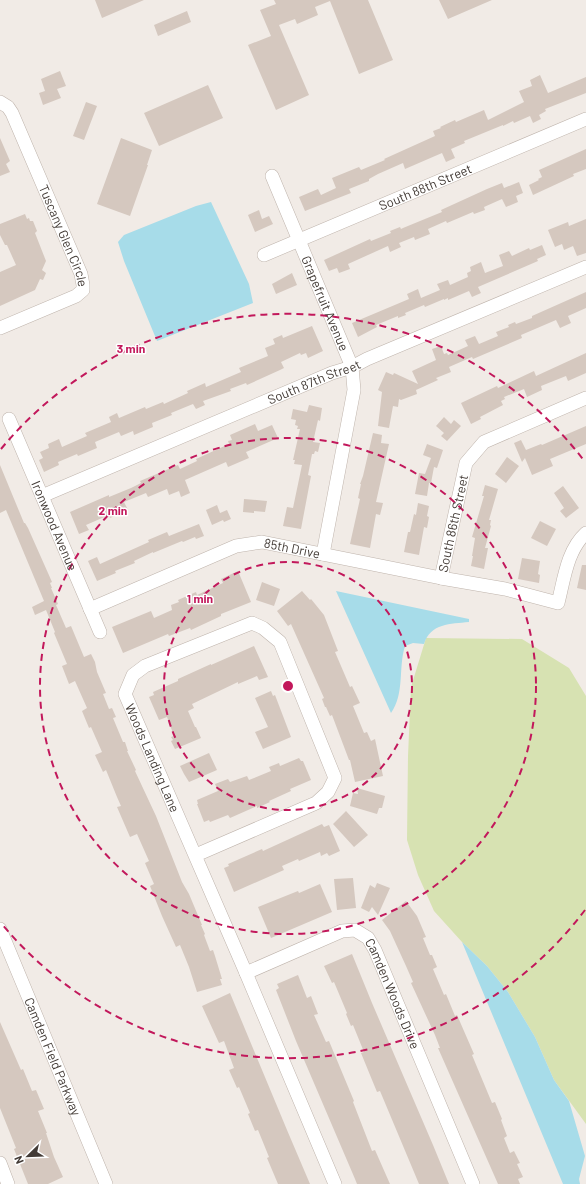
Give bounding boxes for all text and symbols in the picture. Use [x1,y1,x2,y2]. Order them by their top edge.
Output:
street label: South 88th Street [376,160,474,214]
street label: Tuscany Glen Circle [36,182,91,288]
street label: Grapefruit Avenue [298,253,352,353]
text: 3 min [117,341,145,355]
street label: South 87th Street [265,356,363,407]
street label: South 86th Street [435,473,471,574]
street label: Ironwood Avenue [28,478,81,573]
text: 2 min [99,503,127,517]
street label: 85th Drive [263,535,322,562]
text: 1 min [187,591,213,605]
centre of rings [281,679,295,693]
street label: Woods Landing Lane [122,701,183,815]
street label: Camden Woods Drive [362,935,424,1051]
street label: Camden Field Parkway [21,995,85,1118]
north arrow [8,1136,48,1176]
text: N [11,1154,26,1166]

